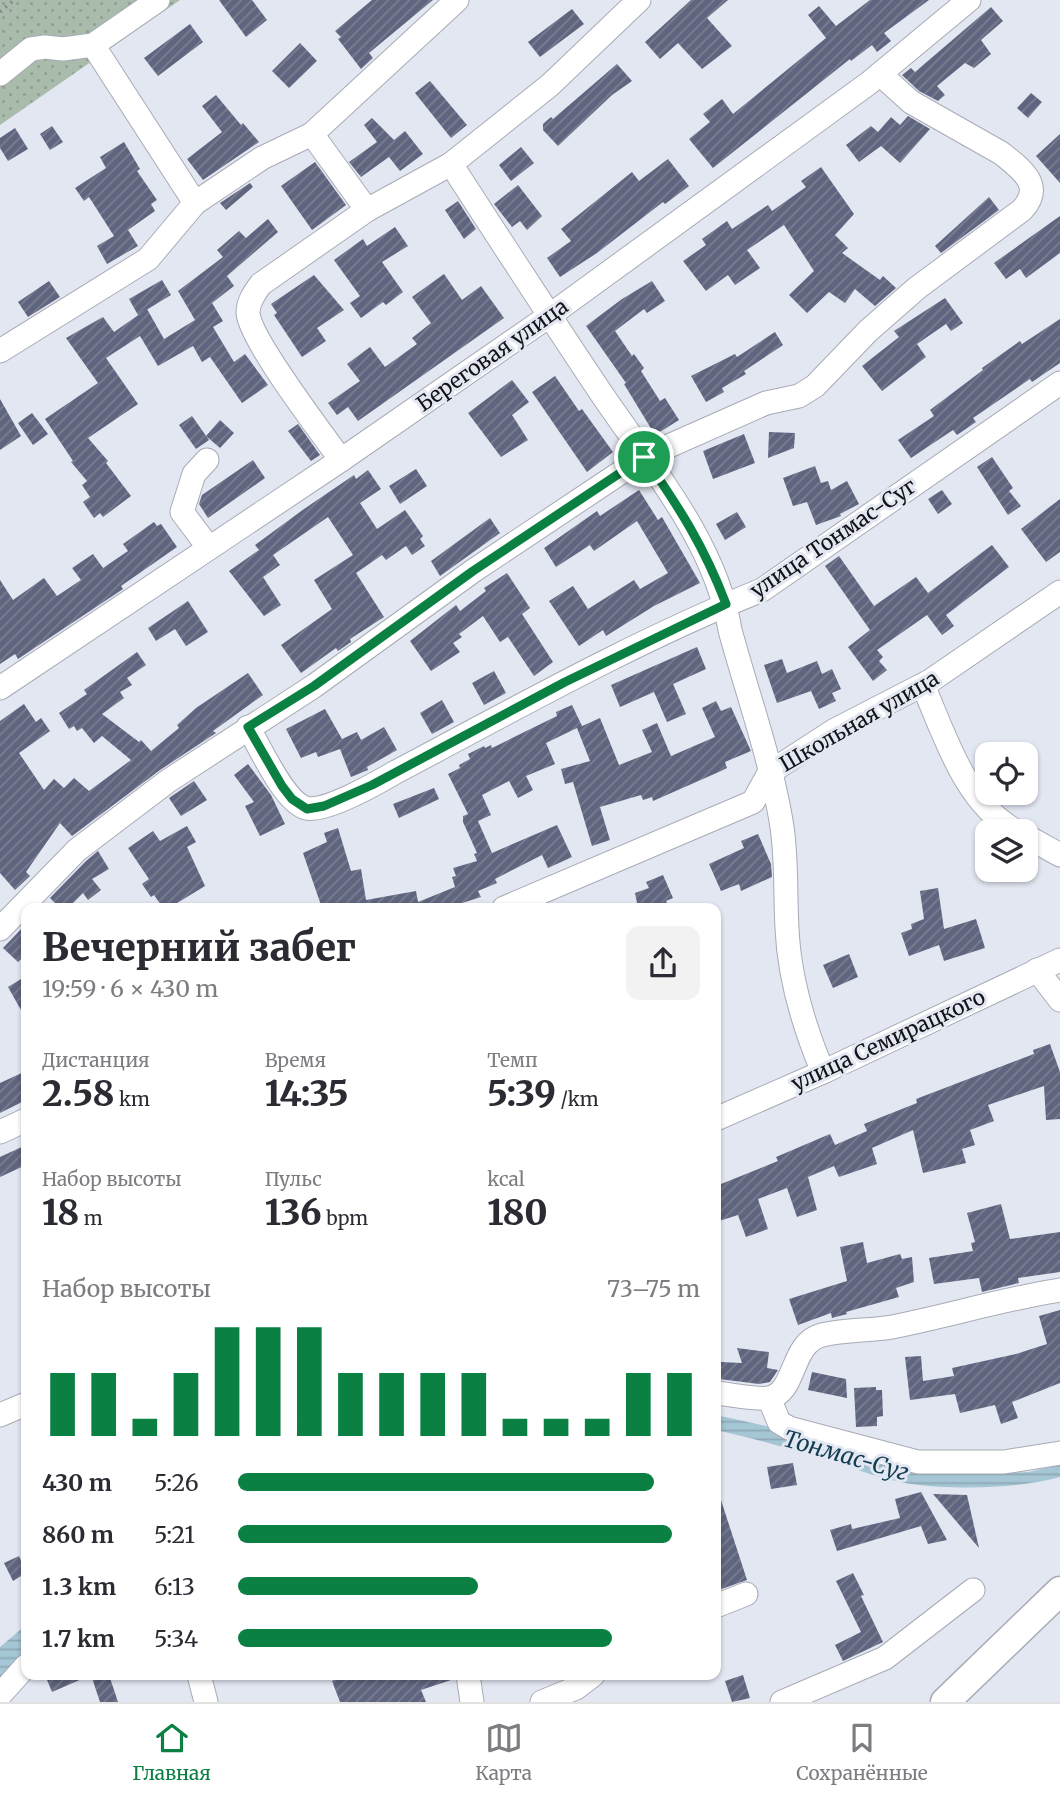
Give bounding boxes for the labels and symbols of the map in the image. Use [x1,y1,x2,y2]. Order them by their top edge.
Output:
street label: Береговая улица [411,293,573,417]
pin [614,427,674,487]
street label: улица Тонмас-Суг [745,472,921,604]
street label: Школьная улица [775,664,943,778]
street label: улица Семирацкого [787,983,989,1097]
water label: Тонмас-Суг [780,1423,912,1487]

